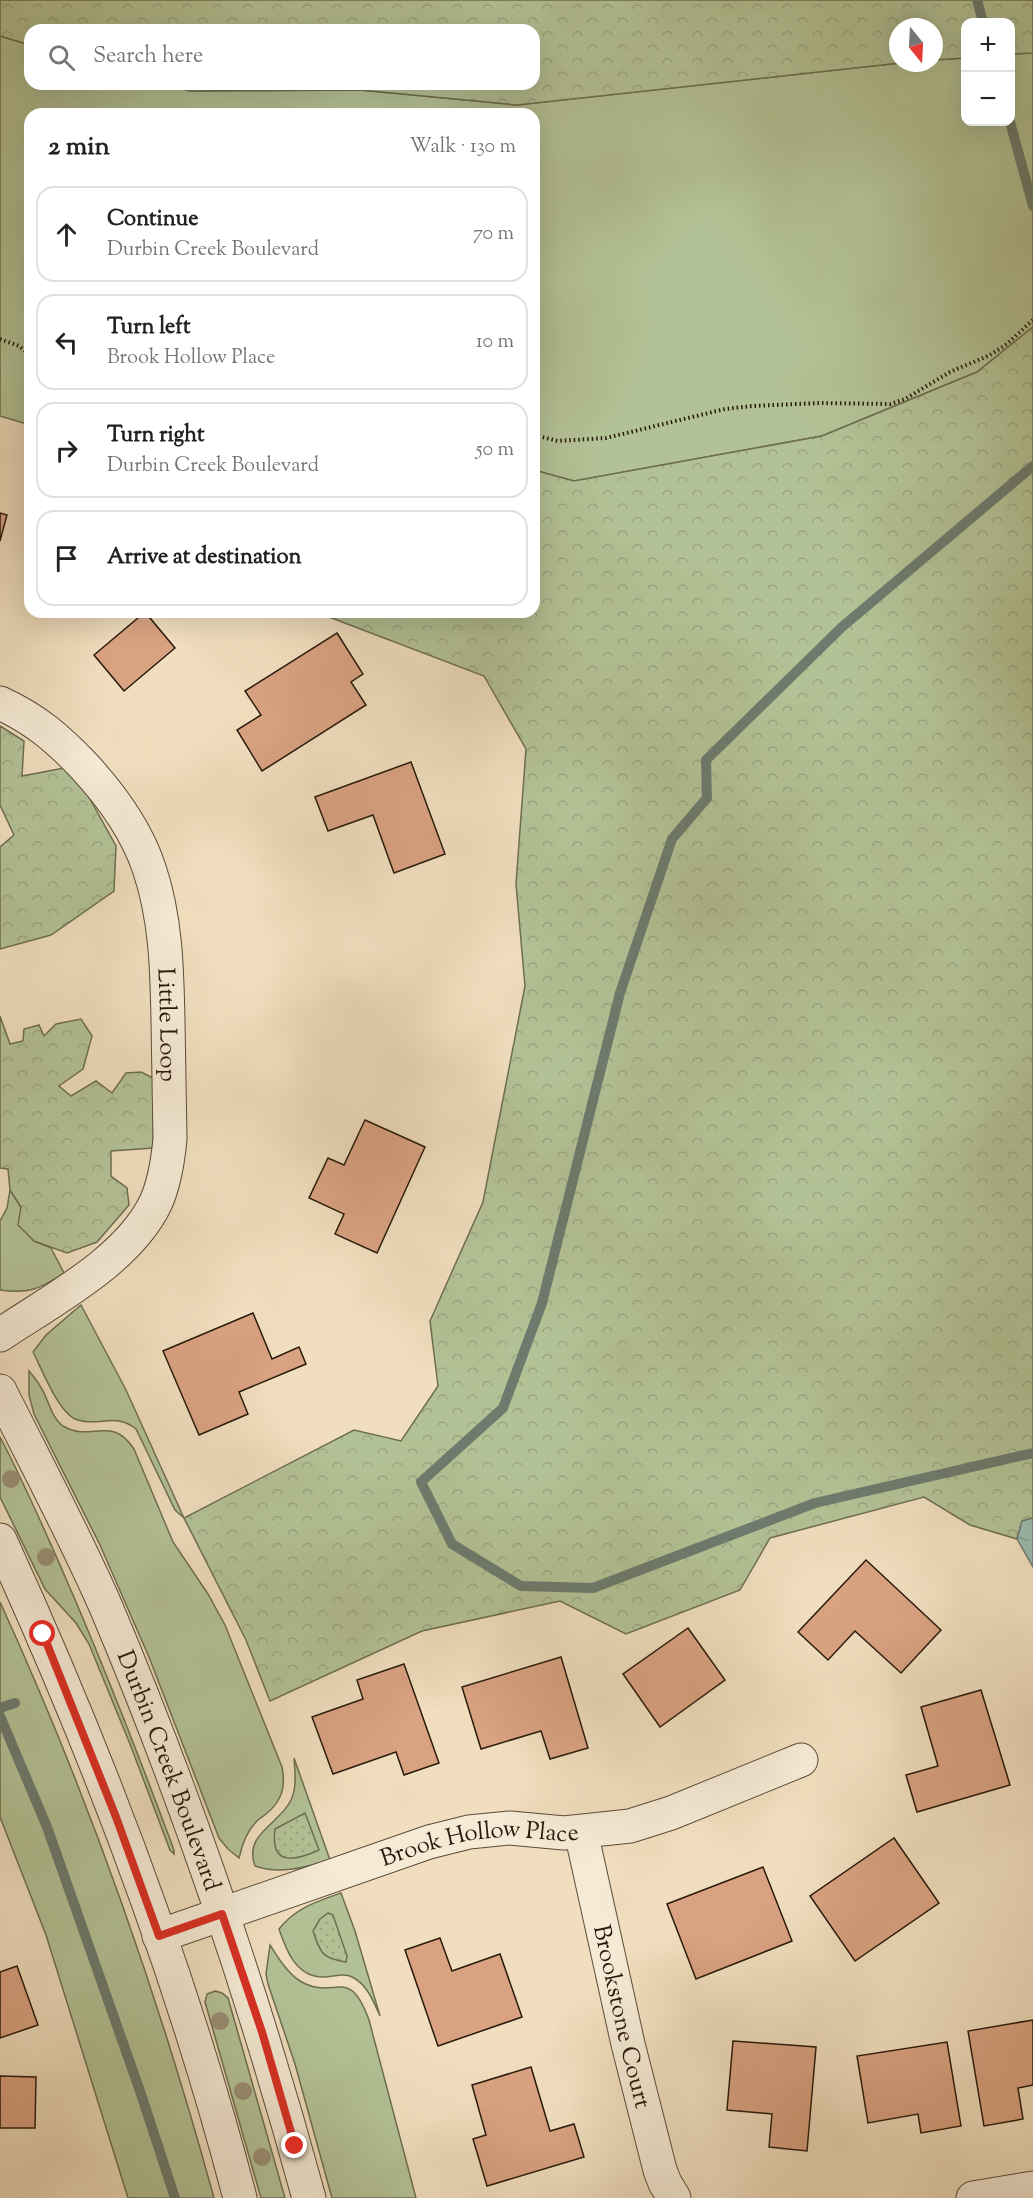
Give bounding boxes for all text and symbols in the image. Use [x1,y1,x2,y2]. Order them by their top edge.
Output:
north arrow [889,18,943,72]
map controls [961,18,1015,126]
button: + [961,18,1015,72]
search box [24,24,540,90]
icon: search [45,41,78,74]
text: Search here [93,41,203,73]
button: − [961,72,1015,126]
text: 2 min [48,129,110,166]
text: Walk · 130 m [409,133,516,162]
text: Continue [107,204,198,236]
icon: ahead [50,218,83,251]
text: 70 m [473,220,514,249]
text: Durbin Creek Boulevard [107,236,319,265]
text: Turn left [107,312,190,344]
icon: left [50,326,83,359]
text: 10 m [476,328,514,357]
text: Brook Hollow Place [107,344,275,373]
text: Turn right [107,420,204,452]
icon: right [50,434,83,467]
text: 50 m [476,436,514,465]
text: Durbin Creek Boulevard [107,452,319,481]
icon: arrive [50,542,83,575]
text: Arrive at destination [107,542,302,574]
street label: Little Loop [147,967,184,1082]
route start [29,1620,55,1646]
street label: Durbin Creek Boulevard [107,1646,228,1896]
street label: Brook Hollow Place [376,1812,580,1877]
street label: Brookstone Court [583,1922,659,2112]
route end [281,2132,307,2158]

